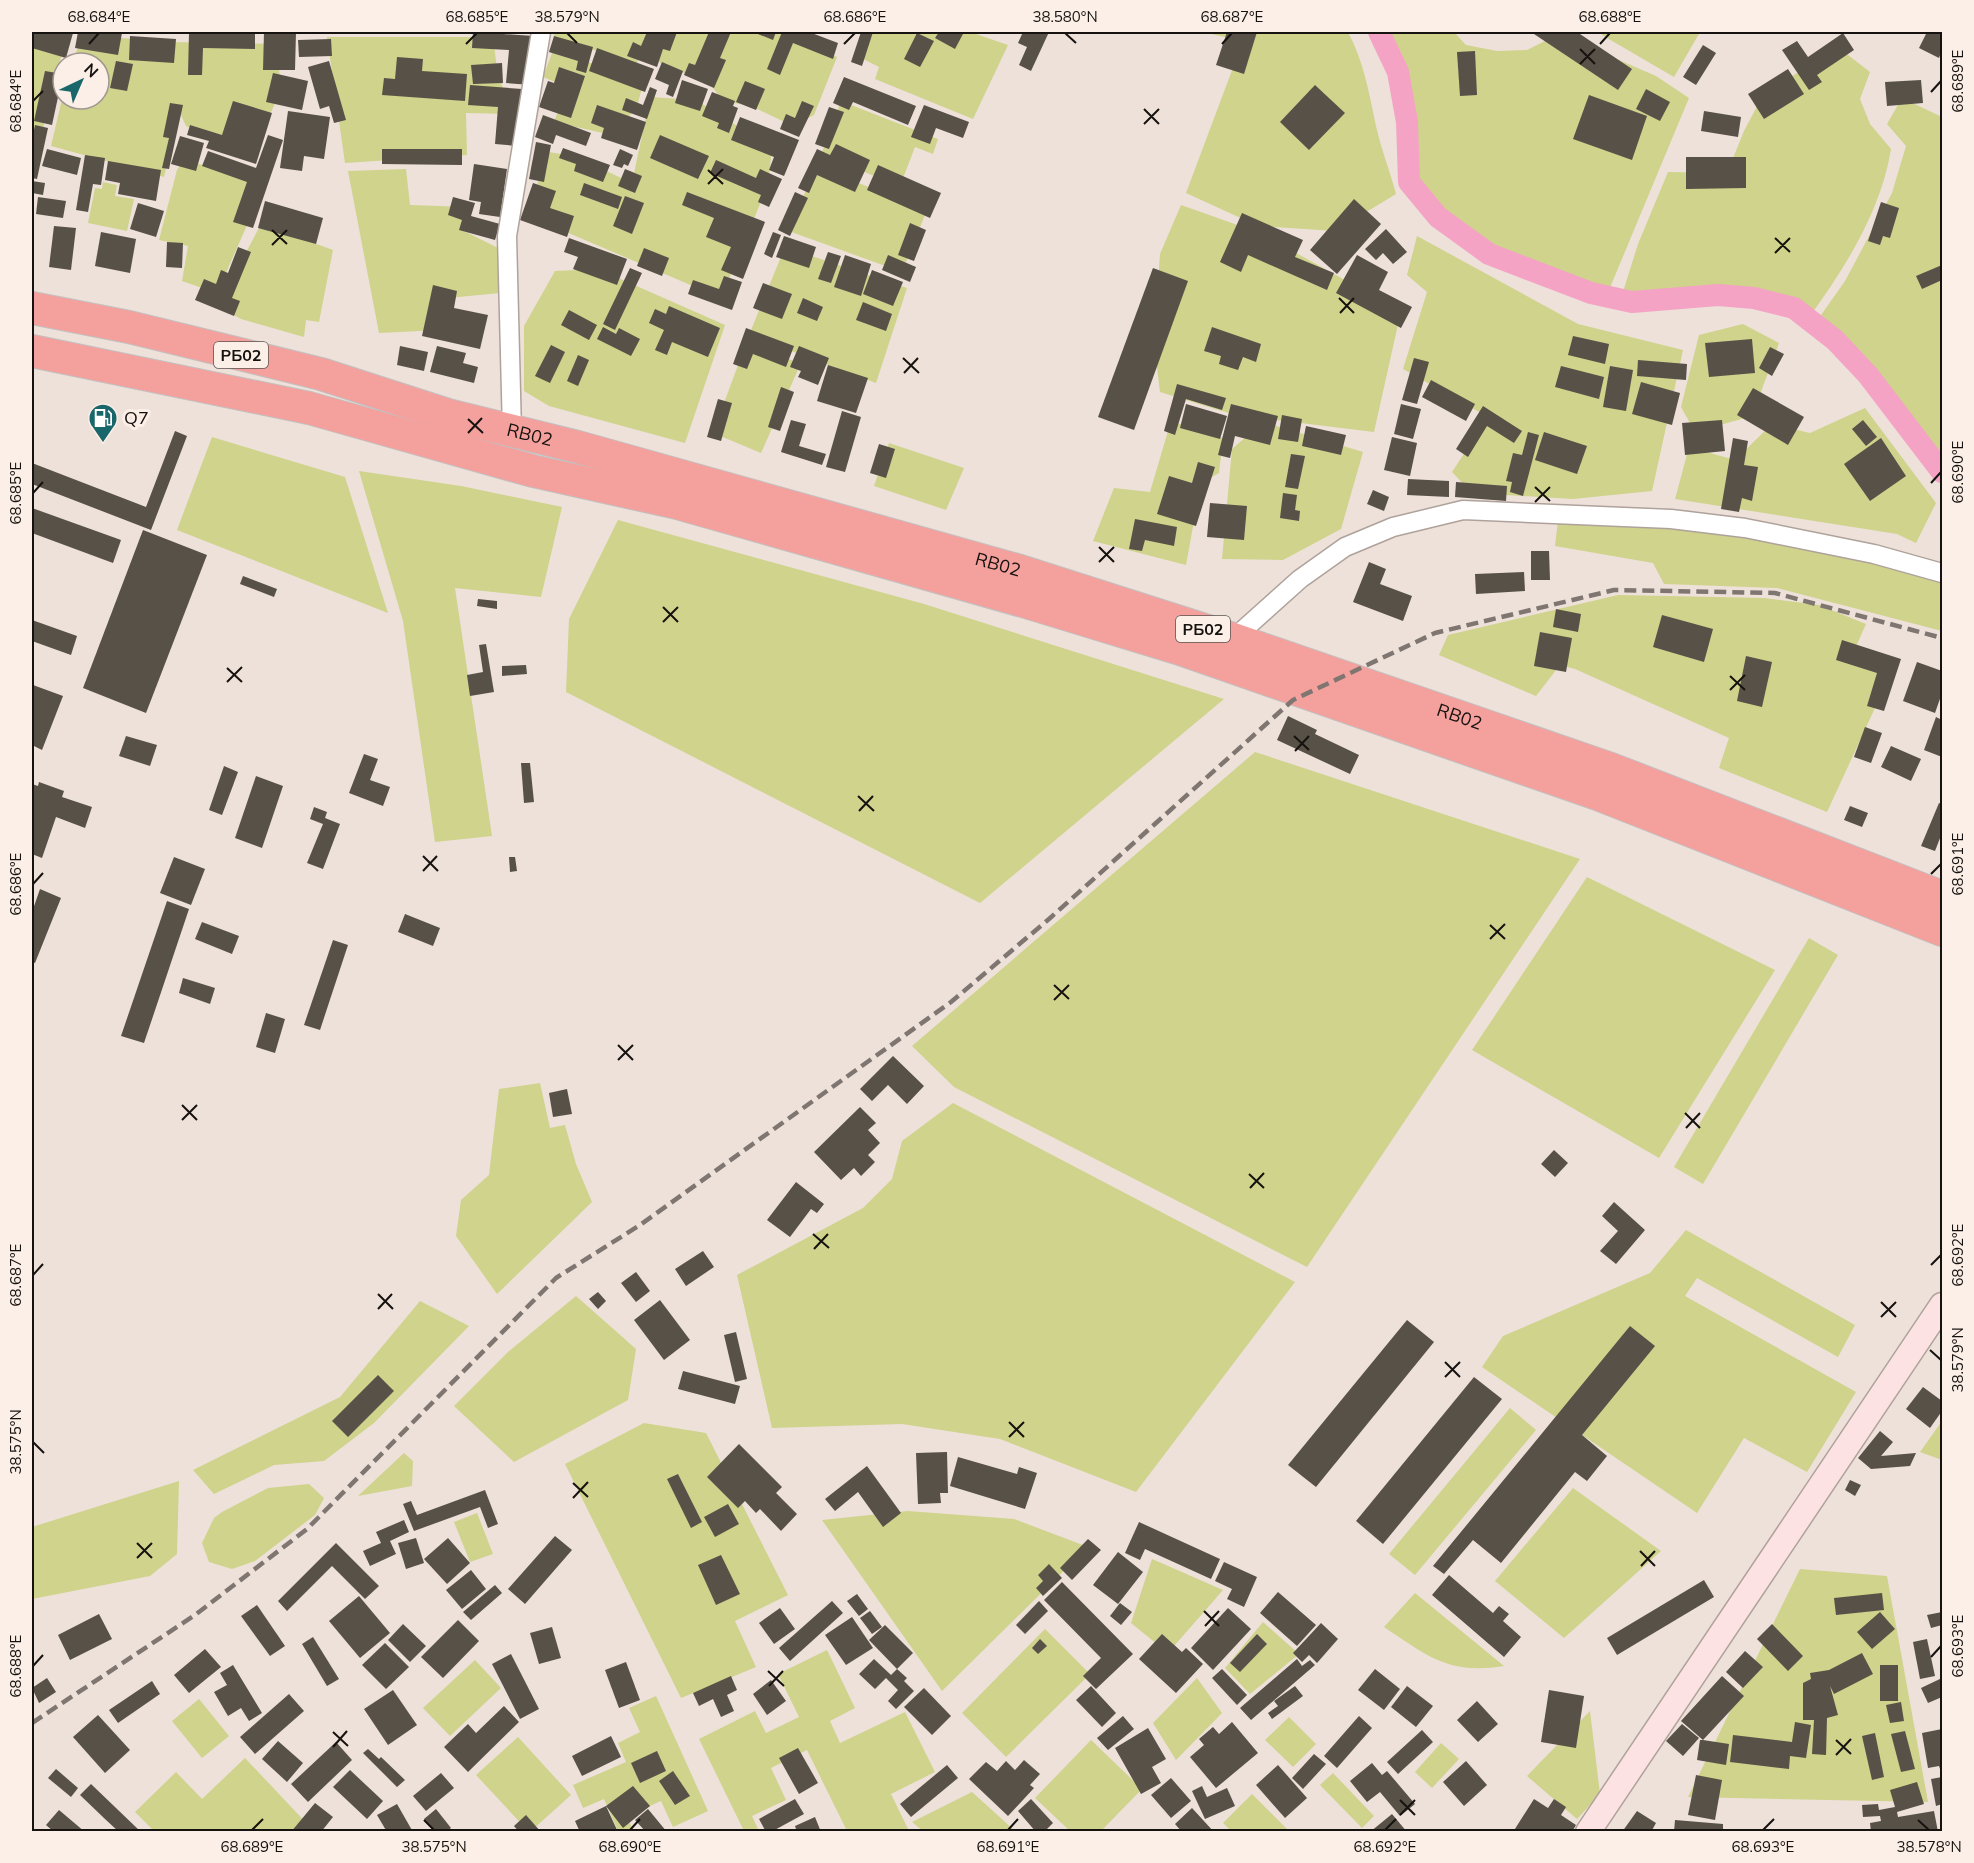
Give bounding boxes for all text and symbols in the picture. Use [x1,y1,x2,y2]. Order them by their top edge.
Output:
text: 68.684°E [68,7,131,26]
text: 68.685°E [446,7,509,26]
text: 38.579°N [534,7,600,26]
text: 68.686°E [824,7,887,26]
text: 38.580°N [1032,7,1098,26]
text: 68.687°E [1201,7,1264,26]
text: 68.688°E [1579,7,1642,26]
text: 68.689°E [1948,49,1967,112]
north arrow [51,51,111,111]
text: N [80,59,103,82]
text: 68.684°E [6,69,25,132]
road number: РБ02 [214,342,268,368]
fuel station icon: Q7 [87,402,119,444]
place label: Q7 [124,406,149,429]
street label: RB02 [504,418,555,451]
text: 68.690°E [1948,440,1967,503]
text: 68.685°E [6,461,25,524]
street label: RB02 [973,547,1024,582]
road number: РБ02 [1176,616,1230,642]
street label: RB02 [1434,698,1485,735]
text: 68.691°E [1948,832,1967,895]
text: 68.686°E [6,852,25,915]
text: 68.692°E [1948,1223,1967,1286]
text: 68.687°E [6,1243,25,1306]
text: 38.579°N [1948,1327,1967,1393]
text: 38.575°N [6,1409,25,1475]
text: 68.693°E [1948,1614,1967,1677]
text: 68.688°E [6,1634,25,1697]
text: 68.689°E [221,1837,284,1856]
text: 38.575°N [401,1837,467,1856]
text: 68.690°E [599,1837,662,1856]
text: 68.691°E [977,1837,1040,1856]
text: 68.692°E [1354,1837,1417,1856]
text: 68.693°E [1732,1837,1795,1856]
text: 38.578°N [1896,1837,1962,1856]

